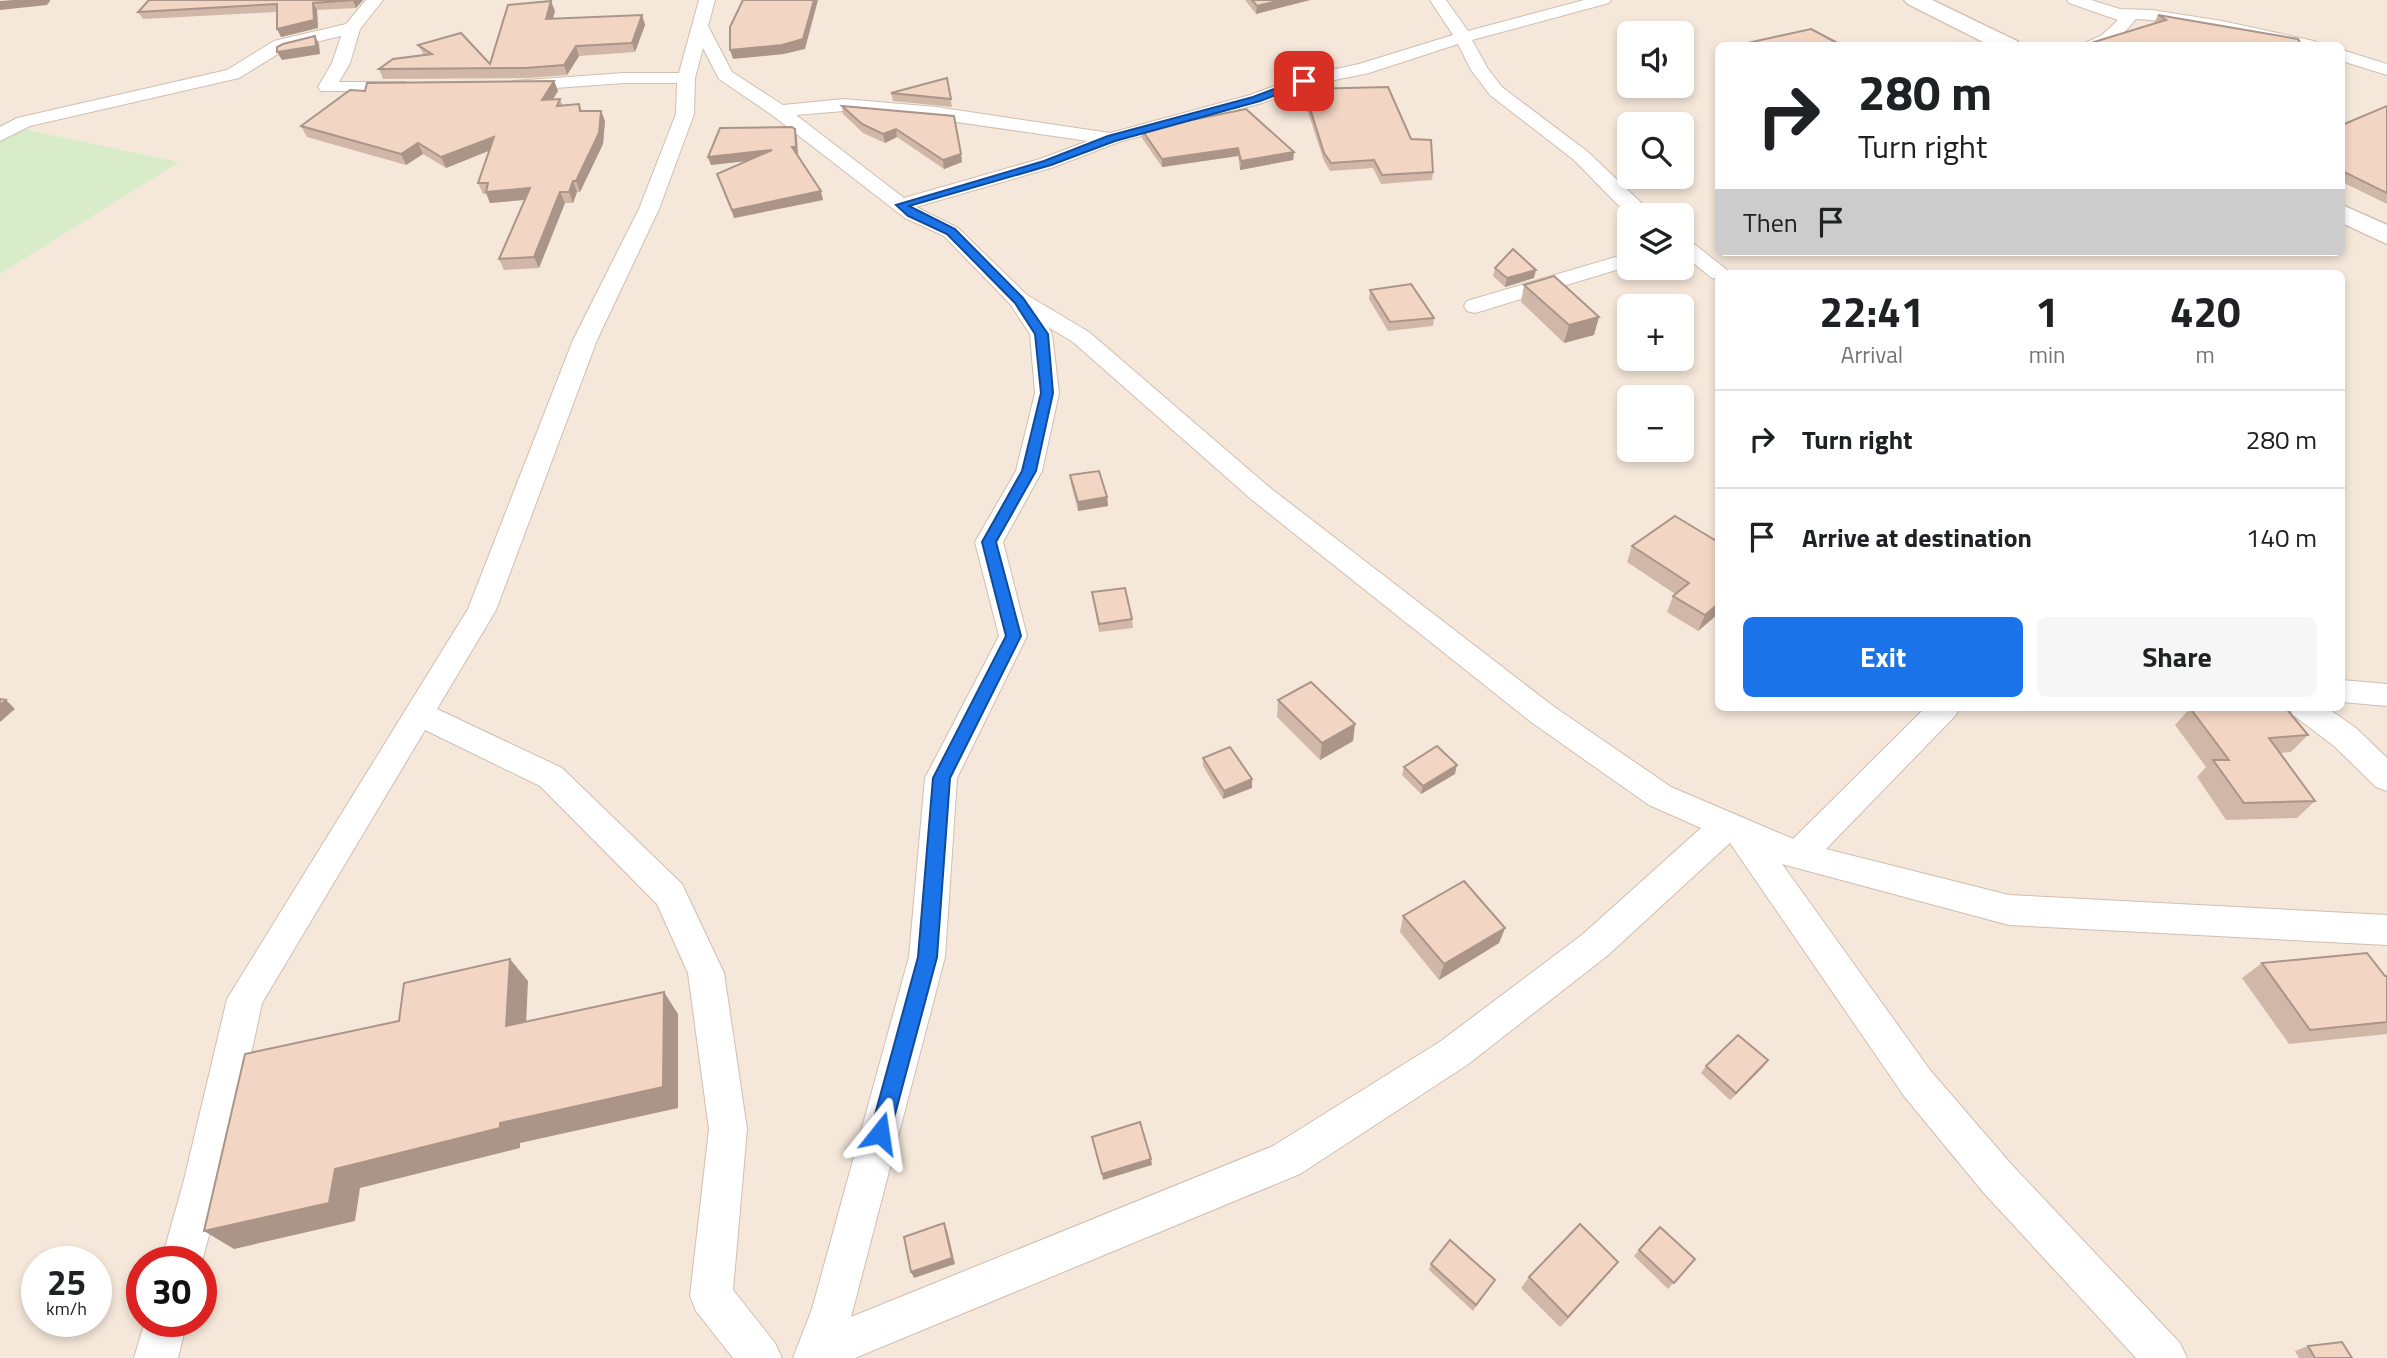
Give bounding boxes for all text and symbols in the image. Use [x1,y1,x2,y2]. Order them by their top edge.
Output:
map controls [1617,21,1694,462]
button: sound [1617,21,1694,98]
pin [1274,51,1334,111]
text: 280 m [1858,54,1992,129]
icon: arrive [1285,62,1323,100]
icon: right [1743,70,1834,161]
button: search [1617,112,1694,189]
text: Turn right [1858,122,1987,170]
button: layers [1617,203,1694,280]
text: Then [1743,203,1798,242]
icon: arrive [1812,203,1850,241]
text: 22:41 [1819,279,1924,343]
text: 1 [2035,279,2059,343]
text: 420 [2170,279,2240,343]
button: + [1617,294,1694,371]
text: Arrival [1841,337,1903,372]
text: min [2029,337,2065,372]
text: m [2196,337,2215,372]
button: − [1617,385,1694,462]
icon: right [1743,420,1781,458]
text: Turn right [1802,420,1913,459]
text: 280 m [2246,420,2317,459]
icon: arrive [1743,518,1781,556]
text: Arrive at destination [1802,518,2032,557]
text: 140 m [2246,518,2317,557]
button: Exit [1743,617,2023,697]
button: Share [2037,617,2317,697]
position arrow [843,1096,917,1170]
speed limit sign: 30 [126,1246,217,1337]
text: 25 [47,1255,86,1309]
text: km/h [46,1295,87,1322]

